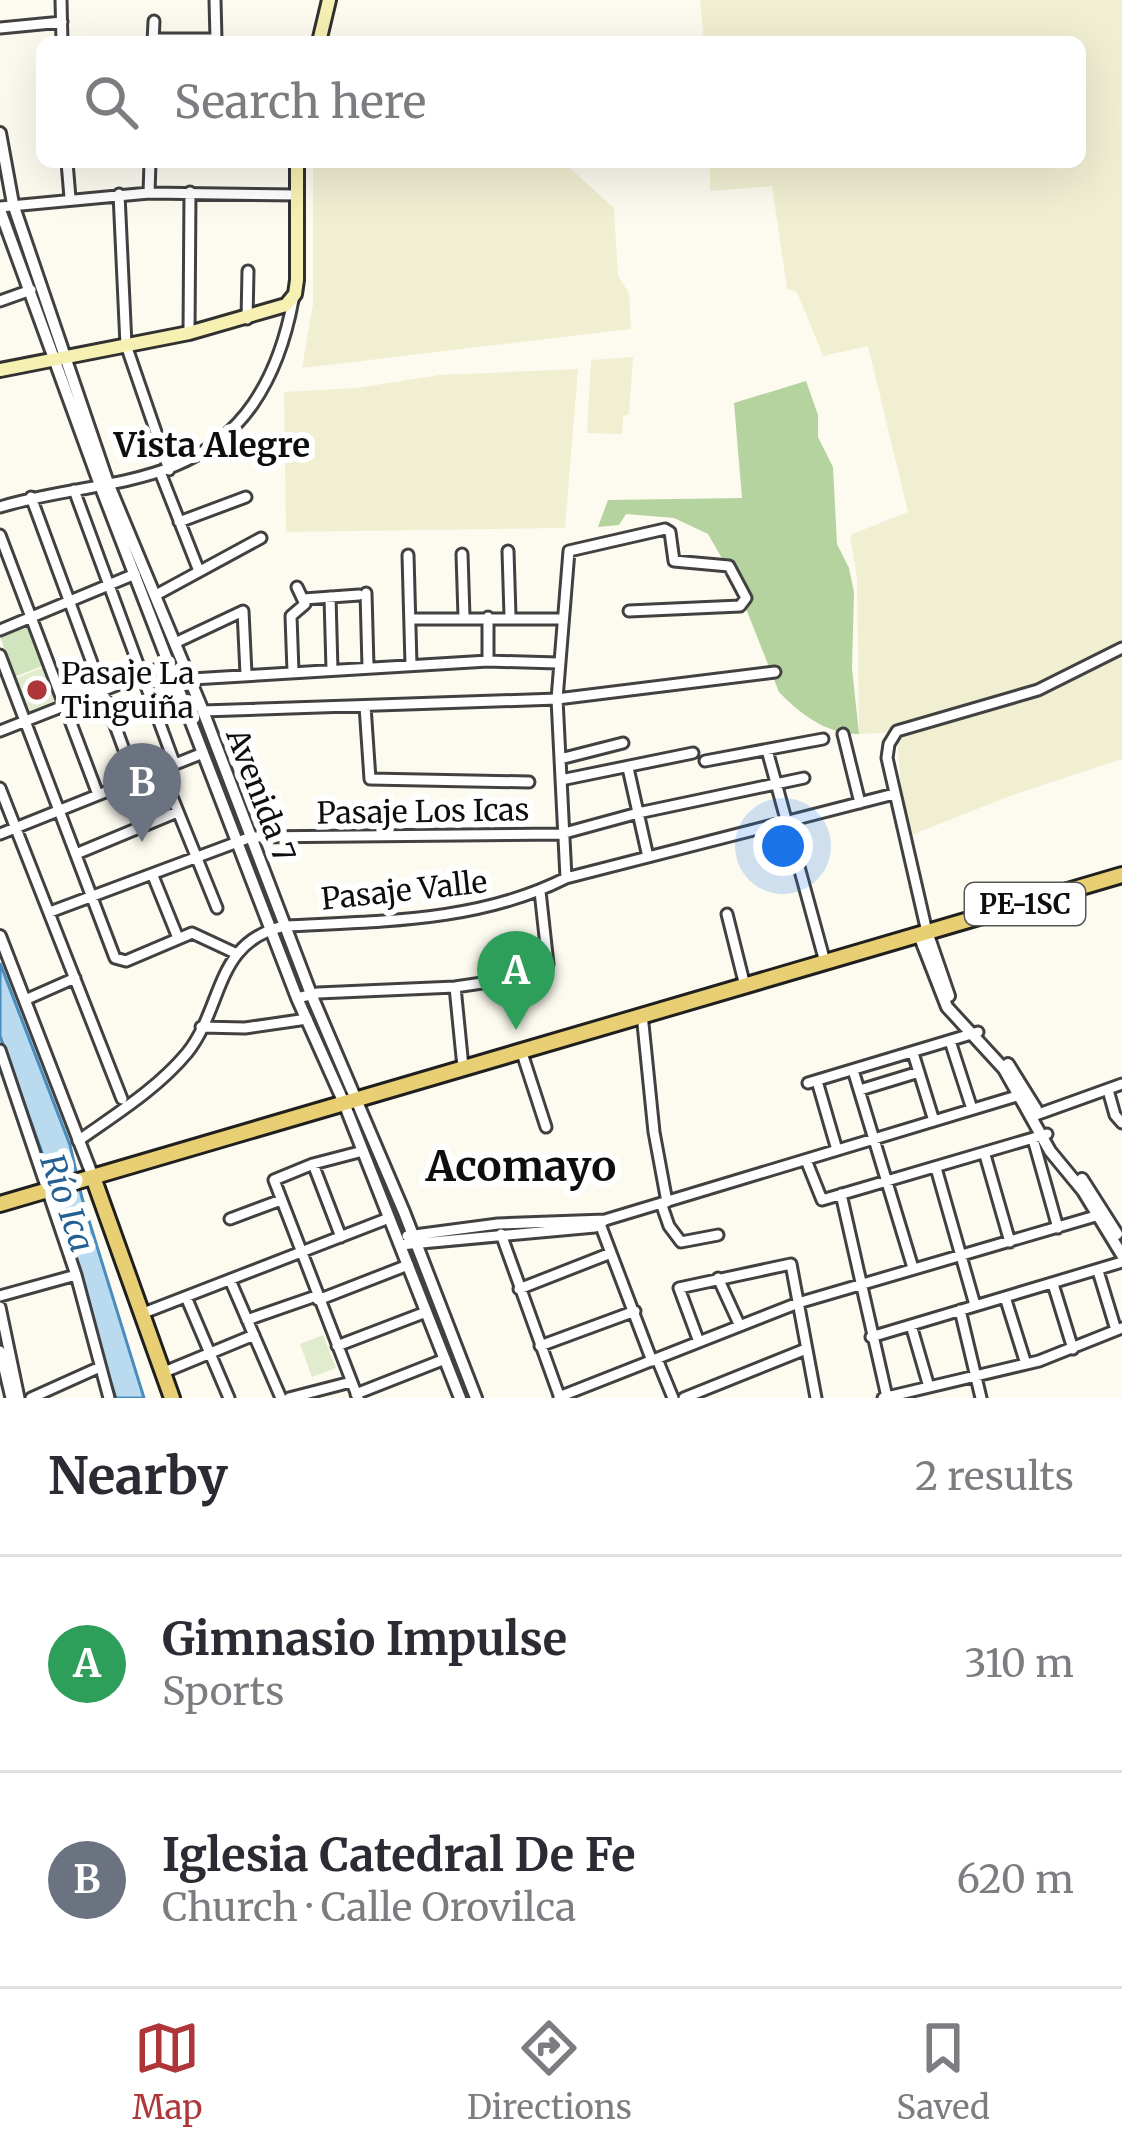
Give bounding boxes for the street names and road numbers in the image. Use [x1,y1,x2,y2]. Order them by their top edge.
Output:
street label: Avenida 7 [218,722,304,867]
street label: Pasaje Los Icas [316,790,530,832]
street label: Pasaje Valle [319,862,489,918]
road number: PE-1SC [965,883,1085,925]

